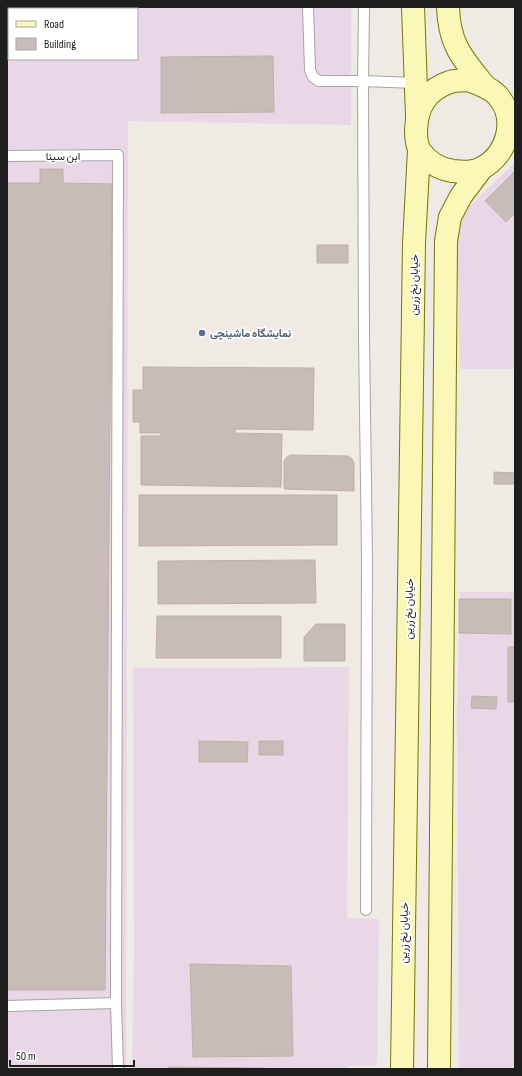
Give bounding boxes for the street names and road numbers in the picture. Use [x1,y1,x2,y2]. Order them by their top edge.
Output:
street label: ابن سینا [46,150,80,163]
street label: خیابان نخ زرین [407,254,422,316]
street label: خیابان نخ زرین [402,578,417,640]
street label: خیابان نخ زرین [397,902,412,964]

